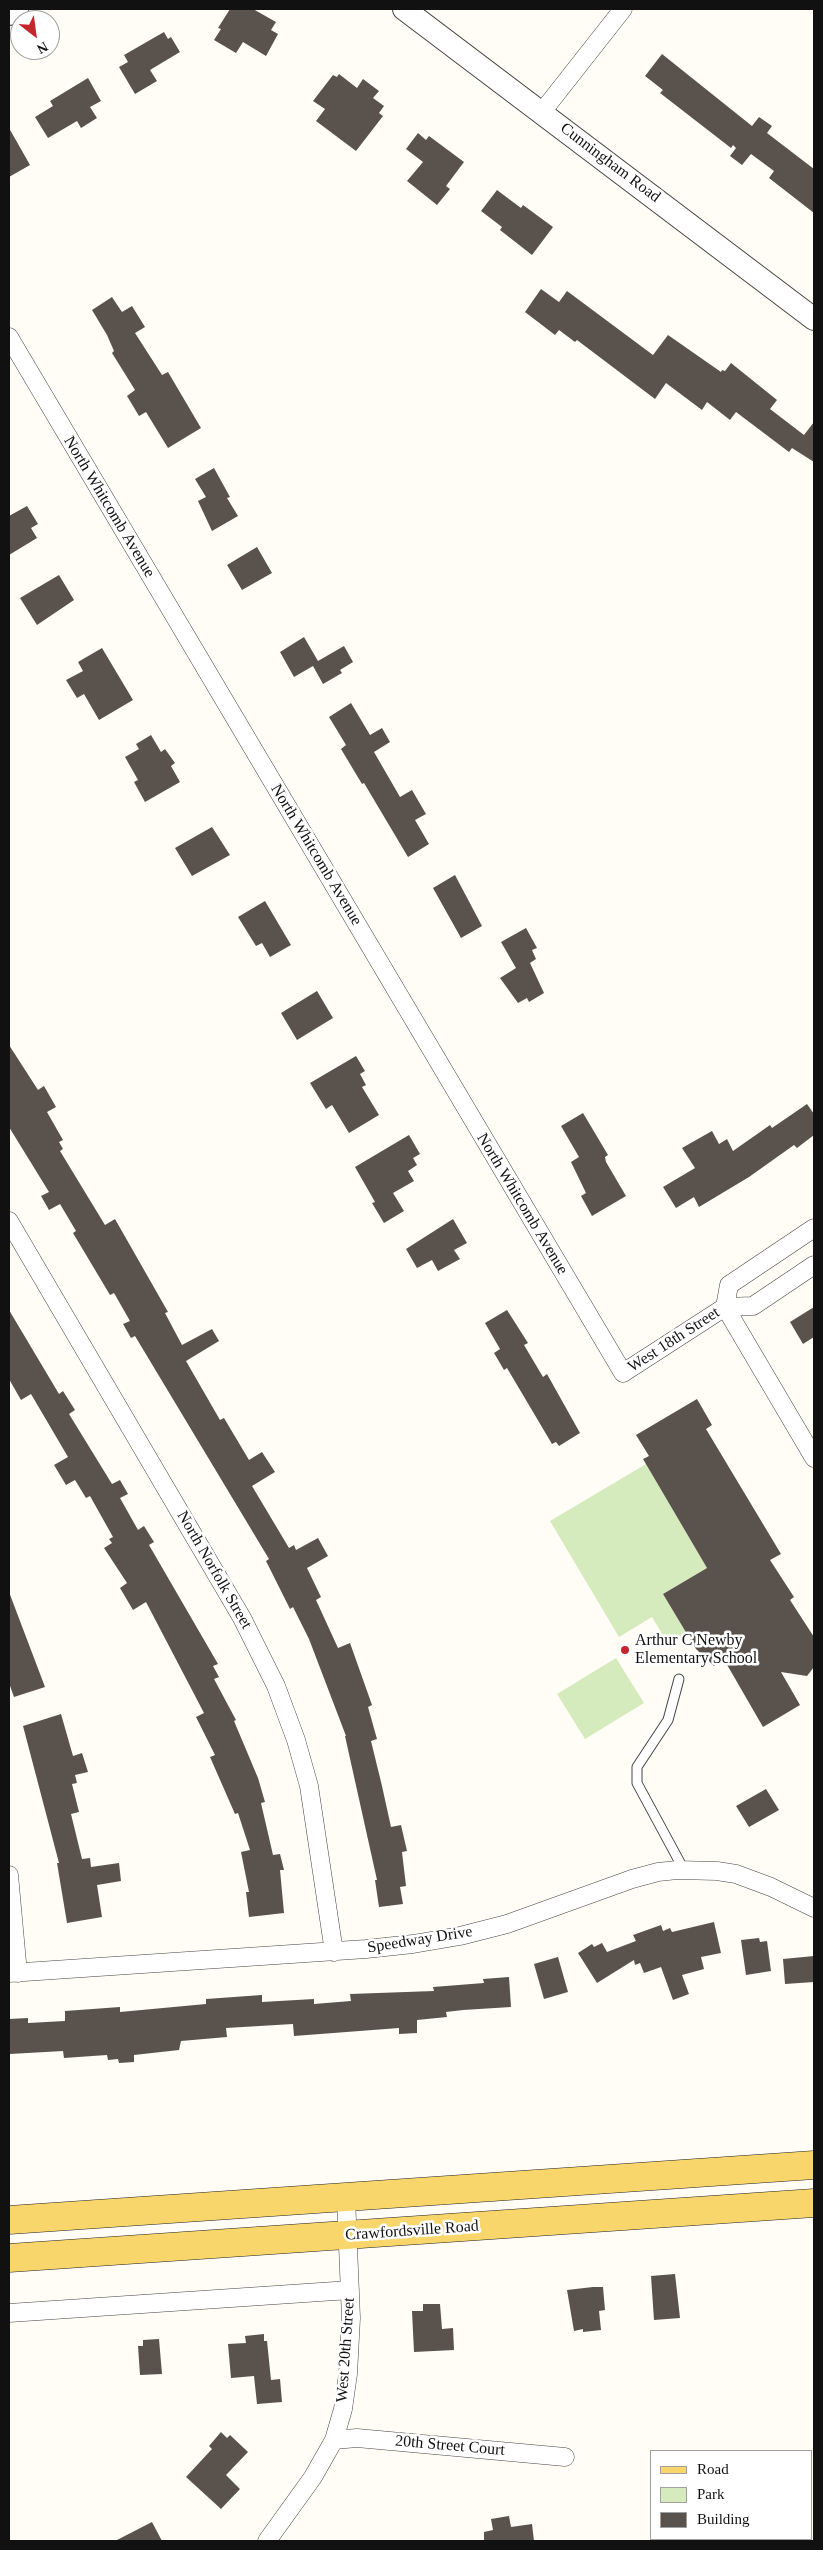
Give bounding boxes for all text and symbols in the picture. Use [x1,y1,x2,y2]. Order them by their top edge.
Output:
north arrow [10,10,60,60]
text: N [34,39,50,57]
street label: Cunningham Road [556,119,664,207]
street label: North Whitcomb Avenue [59,433,159,581]
street label: North Whitcomb Avenue [266,781,366,929]
street label: North Whitcomb Avenue [472,1130,572,1278]
street label: West 18th Street [625,1303,723,1377]
street label: North Norfolk Street [172,1507,256,1633]
place label: Arthur C Newby Elementary School [635,1631,757,1669]
marker: Arthur C Newby Elementary School [619,1644,631,1656]
street label: Speedway Drive [366,1922,474,1958]
street label: Crawfordsville Road [345,2217,479,2245]
street label: West 20th Street [333,2297,359,2403]
street label: 20th Street Court [394,2432,506,2460]
legend [650,2450,813,2540]
text: Road [697,2461,729,2477]
text: Park [697,2486,725,2502]
text: Building [697,2511,750,2527]

